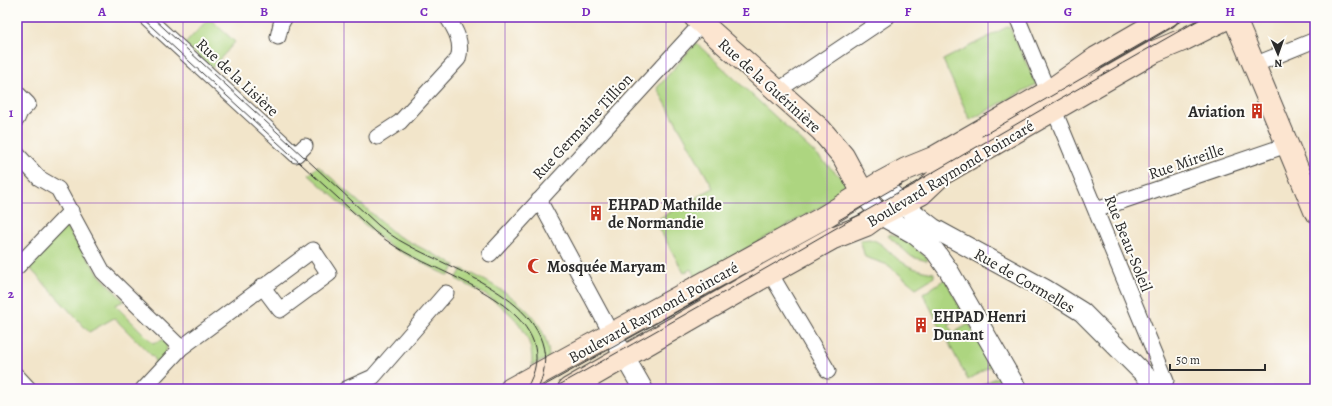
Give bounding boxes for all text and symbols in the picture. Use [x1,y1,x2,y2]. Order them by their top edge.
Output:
text: A [97,3,107,20]
text: B [260,3,268,20]
text: C [420,3,428,20]
text: D [581,3,591,20]
text: E [742,3,750,20]
text: F [905,3,912,20]
text: G [1064,3,1072,20]
text: H [1225,3,1235,20]
street label: Rue de la Guérinière [713,33,826,138]
street label: Rue de la Lisière [191,34,283,122]
north arrow [1258,34,1298,74]
text: N [1274,56,1283,71]
street label: Rue Germaine Tillion [528,68,638,185]
place label: Aviation [1187,101,1245,123]
building icon: Aviation [1248,102,1266,120]
text: 1 [9,104,14,121]
street label: Boulevard Raymond Poincaré [863,115,1038,233]
street label: Rue Mireille [1145,139,1227,185]
street label: Rue Beau-Soleil [1099,192,1158,295]
place label: EHPAD Mathilde de Normandie [608,194,722,234]
building icon: EHPAD Mathilde de Normandie [587,204,605,222]
street label: Rue de Cormelles [970,243,1079,319]
place label: Mosquée Maryam [547,256,666,278]
mosque icon: Mosquée Maryam [526,257,544,275]
street label: Boulevard Raymond Poincaré [565,257,742,369]
text: 2 [8,285,15,302]
place label: EHPAD Henri Dunant [933,306,1027,346]
building icon: EHPAD Henri Dunant [912,316,930,334]
scale bar [1170,346,1265,372]
text: 50 m [1176,352,1200,368]

